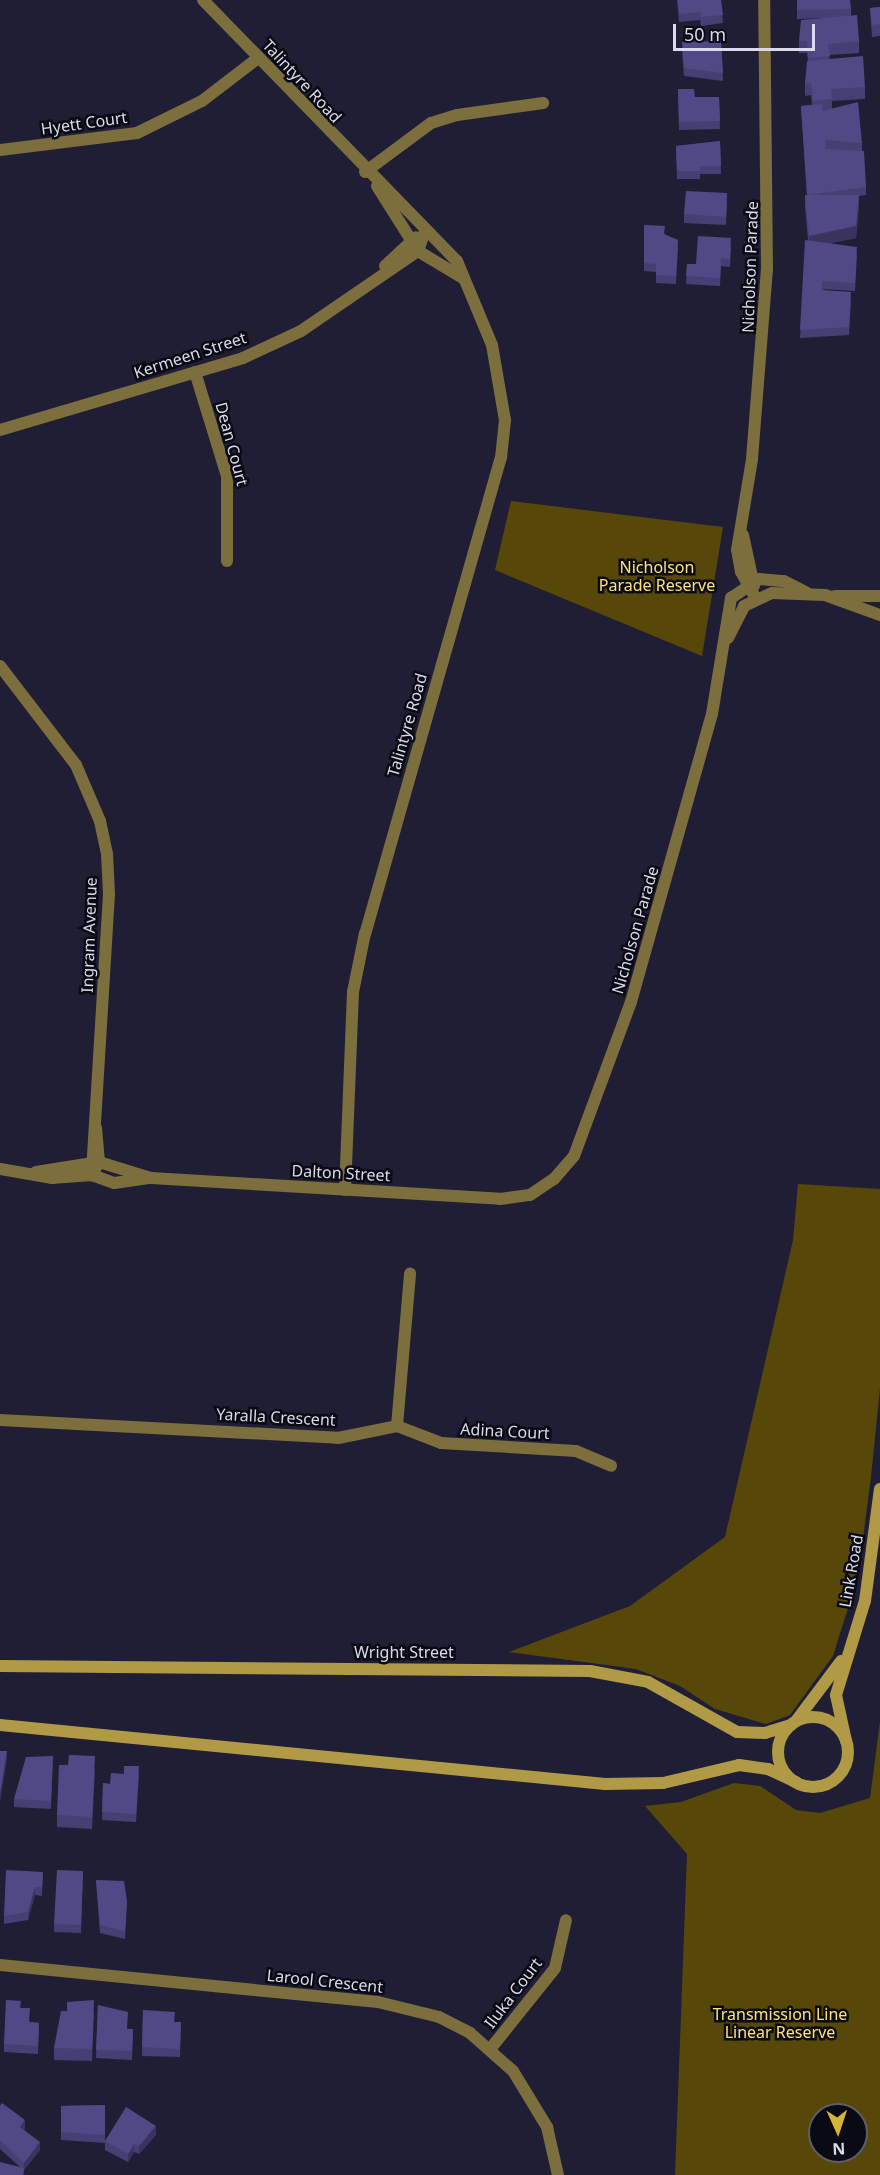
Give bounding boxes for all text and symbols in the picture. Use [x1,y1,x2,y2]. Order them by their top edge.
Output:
scale bar [676,12,818,50]
text: 50 m [684,22,726,46]
street label: Talintyre Road [259,35,345,127]
street label: Hyett Court [40,107,128,139]
street label: Nicholson Parade [738,201,762,333]
street label: Kermeen Street [131,328,249,382]
street label: Dean Court [212,400,252,488]
park label: Nicholson Parade Reserve [599,557,715,595]
street label: Talintyre Road [383,671,431,779]
street label: Nicholson Parade [608,864,662,996]
street label: Ingram Avenue [77,877,101,993]
street label: Dalton Street [291,1161,391,1185]
street label: Yaralla Crescent [216,1404,336,1430]
street label: Adina Court [460,1419,550,1443]
street label: Link Road [835,1533,867,1609]
street label: Wright Street [354,1642,454,1662]
street label: Iluka Court [480,1954,546,2032]
street label: Larool Crescent [266,1965,384,1997]
park label: Transmission Line Linear Reserve [713,2004,847,2042]
north arrow [808,2103,868,2163]
text: N [832,2138,846,2160]

